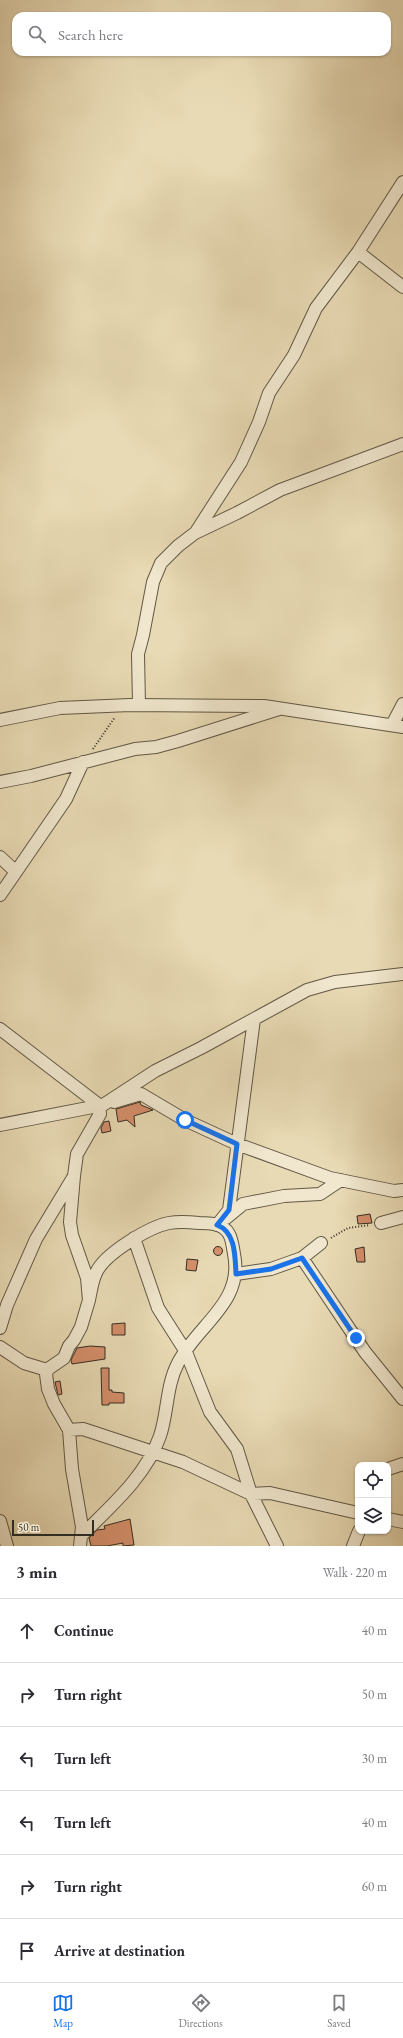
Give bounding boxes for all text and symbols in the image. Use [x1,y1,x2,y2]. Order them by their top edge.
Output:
search box [12,12,391,56]
icon: search [26,23,48,45]
text: Search here [58,25,123,44]
route start [176,1111,194,1129]
route end [347,1329,365,1347]
map controls [355,1462,391,1534]
button: locate [355,1462,391,1498]
button: layers [355,1498,391,1534]
scale bar [12,1518,94,1537]
text: 50 m [18,1520,39,1534]
text: 3 min [16,1561,57,1583]
text: Walk · 220 m [323,1564,387,1581]
icon: ahead [16,1620,38,1642]
text: Continue [54,1621,114,1640]
text: 40 m [362,1622,387,1639]
icon: right [16,1684,38,1706]
text: Turn right [54,1685,122,1704]
text: 50 m [362,1686,387,1703]
icon: left [16,1748,38,1770]
text: Turn left [54,1749,111,1768]
text: 30 m [362,1750,387,1767]
icon: left [16,1812,38,1834]
text: Turn left [54,1813,111,1832]
text: 40 m [362,1814,387,1831]
icon: right [16,1876,38,1898]
text: Turn right [54,1877,122,1896]
text: 60 m [362,1878,387,1895]
icon: arrive [16,1940,38,1962]
text: Arrive at destination [54,1941,185,1960]
tab: Map [52,1992,74,2030]
tab: Directions [179,1992,223,2030]
tab: Saved [327,1992,351,2030]

